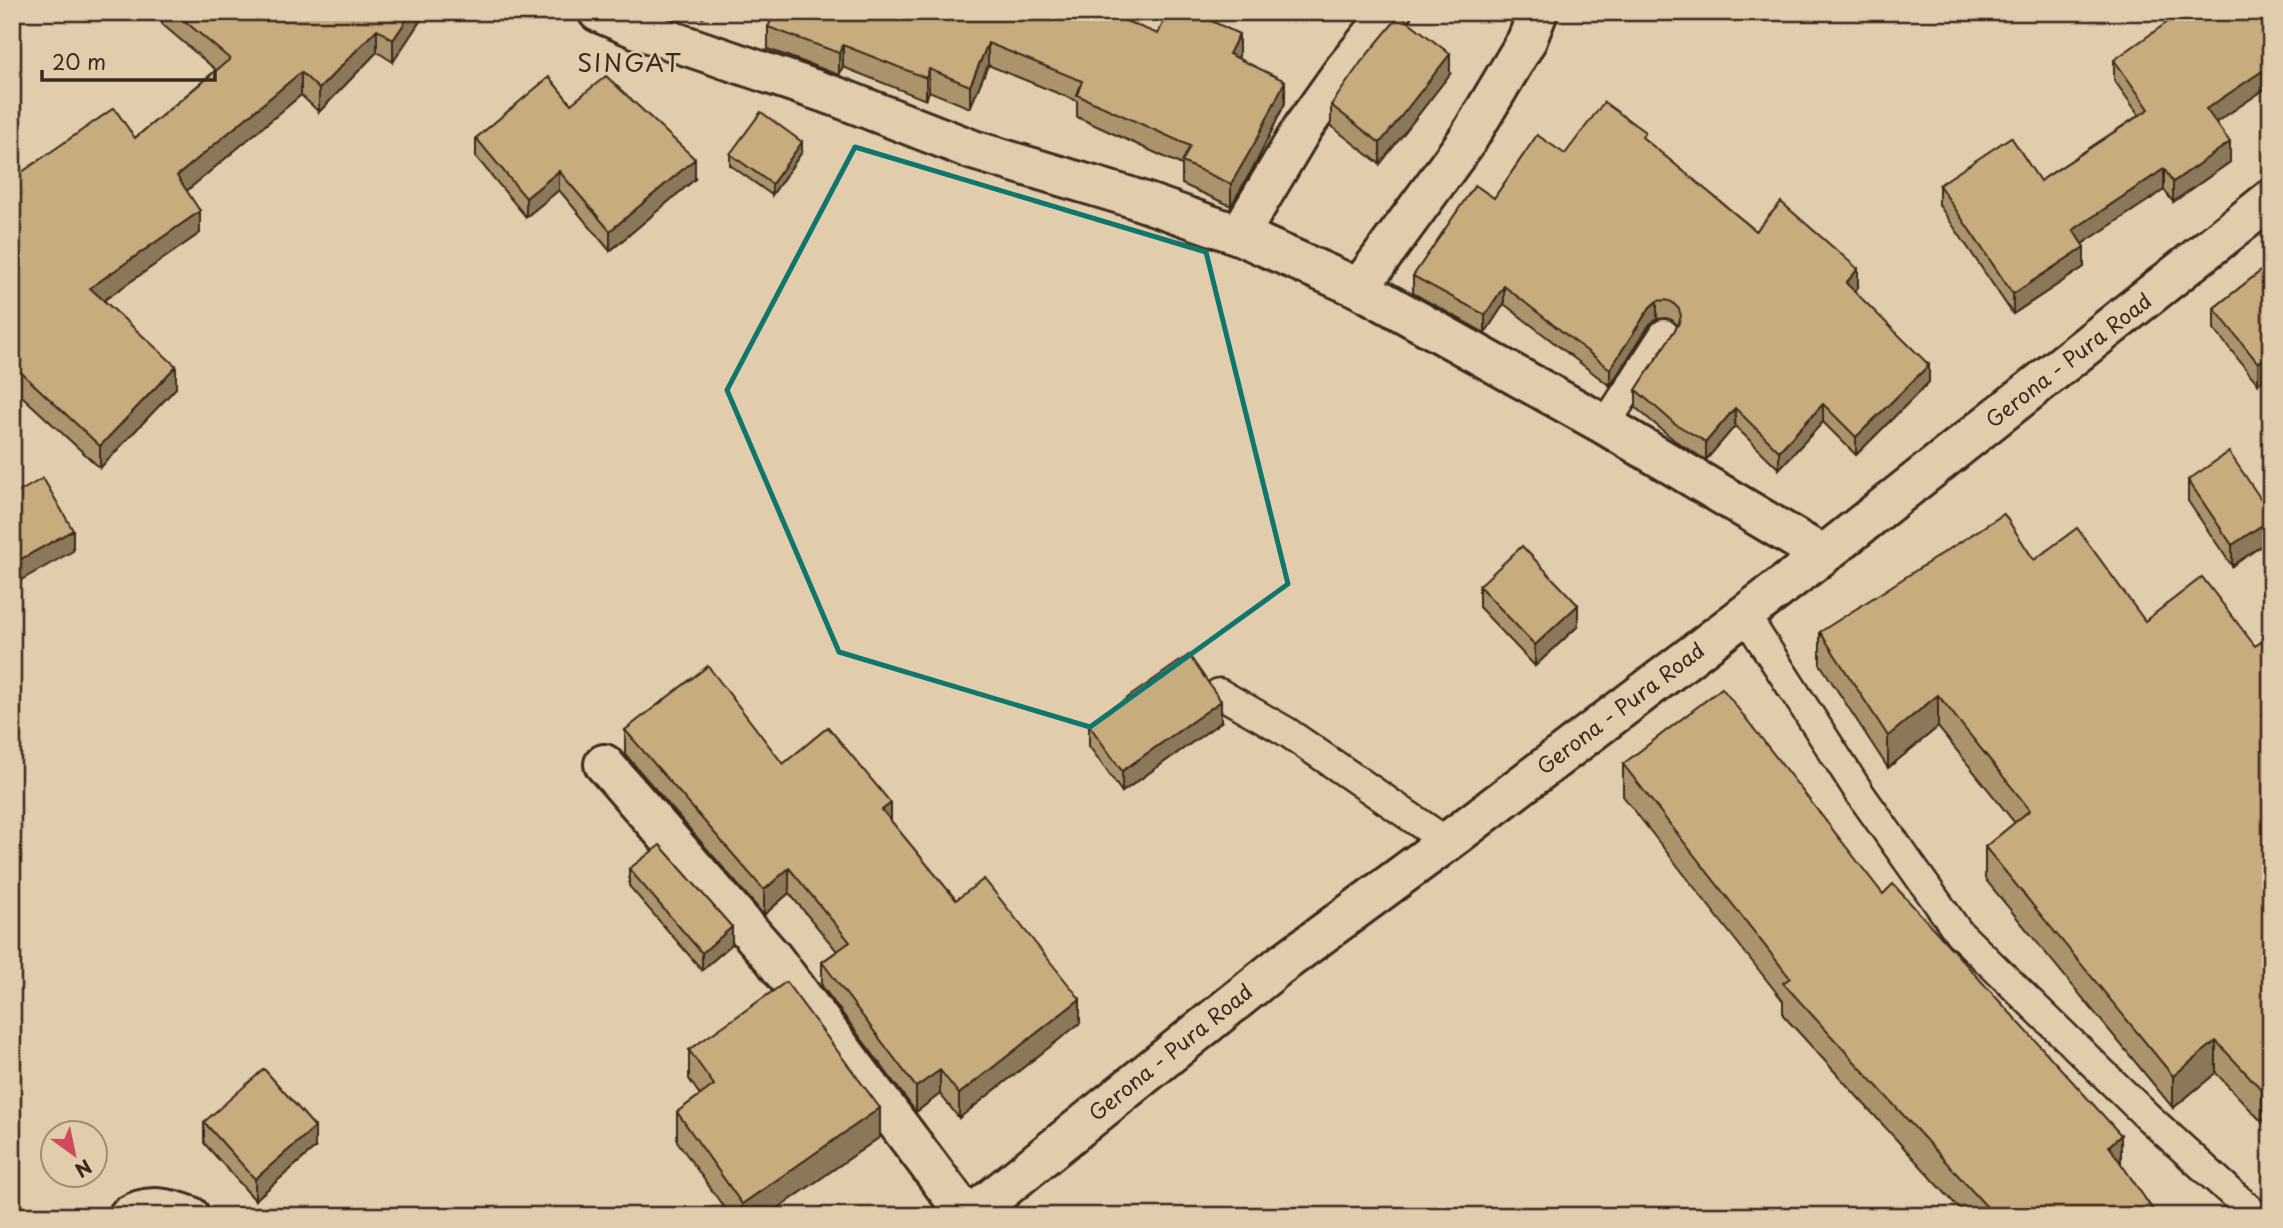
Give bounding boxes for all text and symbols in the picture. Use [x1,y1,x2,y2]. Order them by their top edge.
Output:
scale bar [42,38,215,82]
district label: SINGAT [577,44,683,80]
text: 20 m [52,45,106,77]
street label: Gerona - Pura Road [1978,284,2158,435]
street label: Gerona - Pura Road [1529,634,1710,781]
street label: Gerona - Pura Road [1081,975,1259,1128]
north arrow [38,1120,108,1190]
text: N [70,1153,98,1185]

